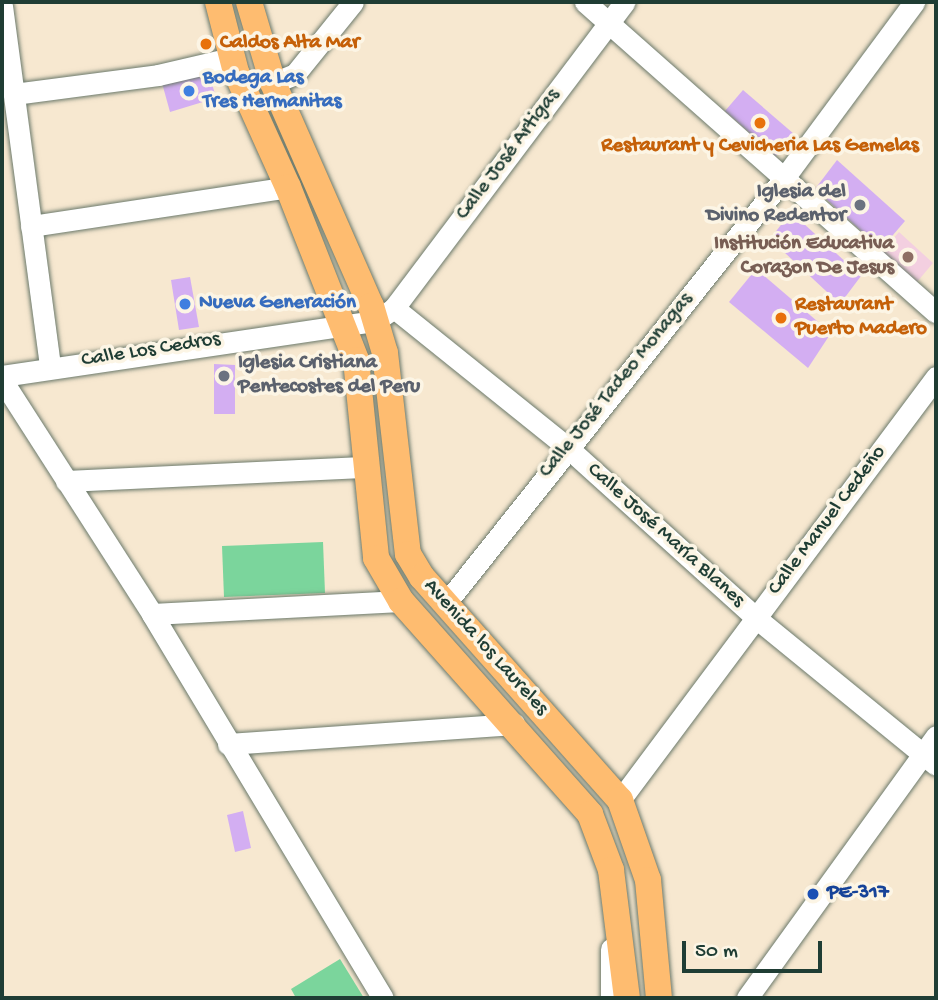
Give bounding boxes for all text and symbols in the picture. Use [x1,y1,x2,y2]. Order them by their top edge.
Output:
place label: Caldos Alta Mar [220,31,359,57]
marker: Caldos Alta Mar [198,36,214,52]
place label: Bodega Las Tres Hermanitas [203,66,341,116]
marker: Bodega Las Tres Hermanitas [181,83,197,99]
street label: Calle José Artigas [451,84,567,226]
marker: Restaurant y Cevicheria Las Gemelas [752,115,768,131]
place label: Restaurant y Cevicheria Las Gemelas [601,134,919,160]
place label: Iglesia del Divino Redentor [706,180,846,230]
marker: Iglesia del Divino Redentor [852,197,868,213]
place label: Institución Educativa Corazon De Jesus [714,232,894,282]
marker: Institución Educativa Corazon De Jesus [900,249,916,265]
street label: Calle José Tadeo Monagas [535,288,699,484]
place label: Nueva Generación [199,291,356,317]
place label: Restaurant Puerto Madero [795,293,927,343]
marker: Nueva Generación [177,296,193,312]
marker: Restaurant Puerto Madero [773,310,789,326]
street label: Calle Los Cedros [80,328,222,374]
place label: Iglesia Cristiana Pentecostes del Peru [238,351,420,401]
marker: Iglesia Cristiana Pentecostes del Peru [216,368,232,384]
street label: Calle Manuel Cedeño [764,441,892,601]
street label: Calle José María Blanes [581,458,749,614]
street label: Avenida los Laureles [417,575,553,721]
place label: PE-317 [827,881,889,907]
marker: PE-317 [805,886,821,902]
scale bar [686,926,826,970]
text: 50 m [695,940,738,965]

